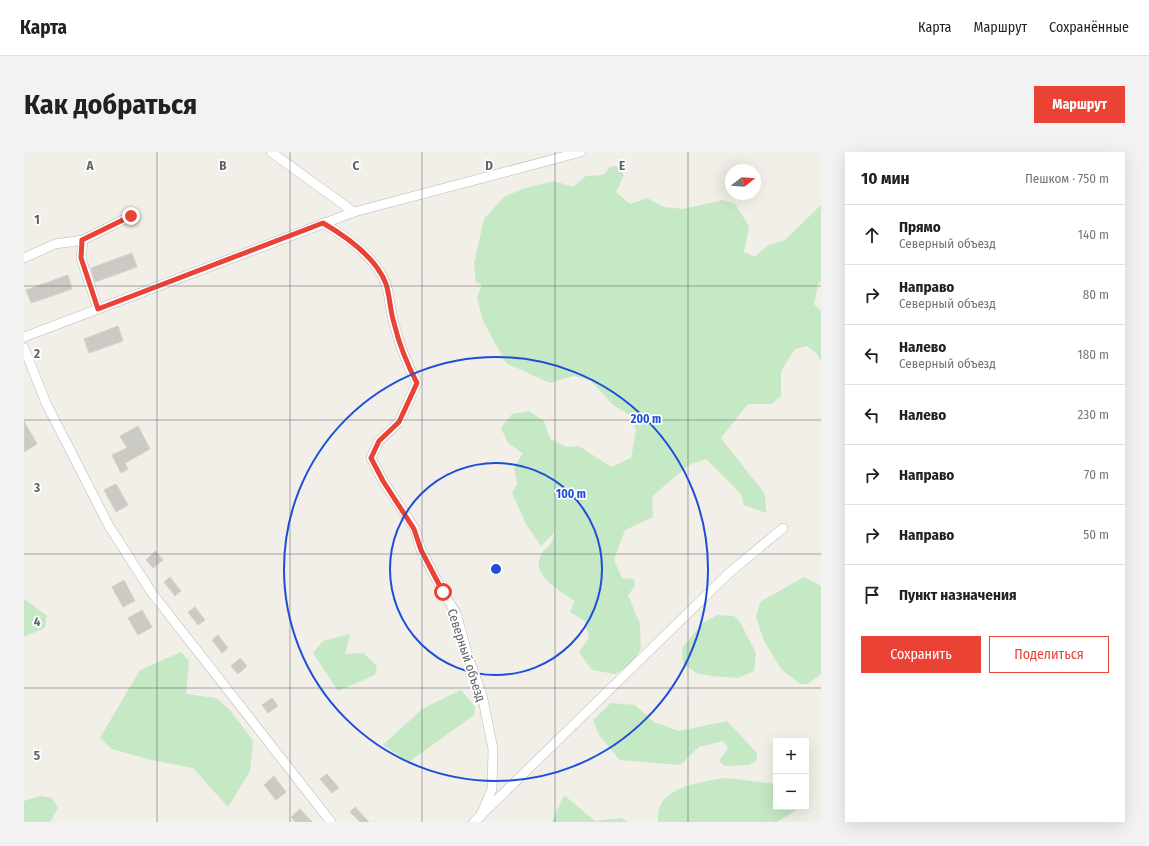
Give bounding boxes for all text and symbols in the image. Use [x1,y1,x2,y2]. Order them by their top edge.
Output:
text: Карта [20,16,67,39]
text: Карта [918,19,951,36]
text: Маршрут [973,19,1027,36]
text: Сохранённые [1049,19,1129,36]
button: Маршрут [1034,86,1125,123]
text: Как добраться [24,88,197,121]
text: A [85,158,94,173]
text: B [219,158,227,173]
text: C [353,158,360,173]
text: D [485,158,493,173]
text: E [619,158,625,173]
north arrow [725,164,761,200]
text: 10 мин [861,168,910,189]
text: Пешком · 750 m [1025,171,1109,186]
route end [122,207,140,225]
text: 1 [34,212,40,227]
text: Прямо [899,218,941,236]
icon: ahead [861,224,883,246]
text: 140 m [1078,227,1109,242]
text: Северный объезд [899,236,996,251]
text: Направо [899,278,954,296]
icon: right [861,284,883,306]
text: 80 m [1083,287,1109,302]
text: Северный объезд [899,296,996,311]
text: Налево [899,338,946,356]
icon: left [861,344,883,366]
text: 2 [33,346,40,361]
text: 180 m [1078,347,1109,362]
text: Северный объезд [899,356,996,371]
icon: left [861,404,883,426]
text: Налево [899,406,946,424]
text: 230 m [1078,407,1109,422]
text: 200 m [630,412,661,426]
icon: right [861,464,883,486]
text: Направо [899,466,954,484]
text: 70 m [1084,467,1109,482]
text: 3 [33,480,40,495]
text: 100 m [556,487,586,501]
icon: right [861,524,883,546]
text: Направо [899,526,954,544]
text: 50 m [1083,527,1109,542]
centre of rings [489,562,503,576]
route start [434,583,452,601]
icon: arrive [861,584,883,606]
text: Пункт назначения [899,586,1017,604]
street label: Северный объезд [444,607,489,704]
text: 4 [34,614,41,629]
button: Сохранить [861,636,981,673]
button: Поделиться [989,636,1109,673]
map controls [773,738,809,810]
button: + [773,738,809,774]
text: 5 [34,748,40,763]
button: − [773,774,809,810]

